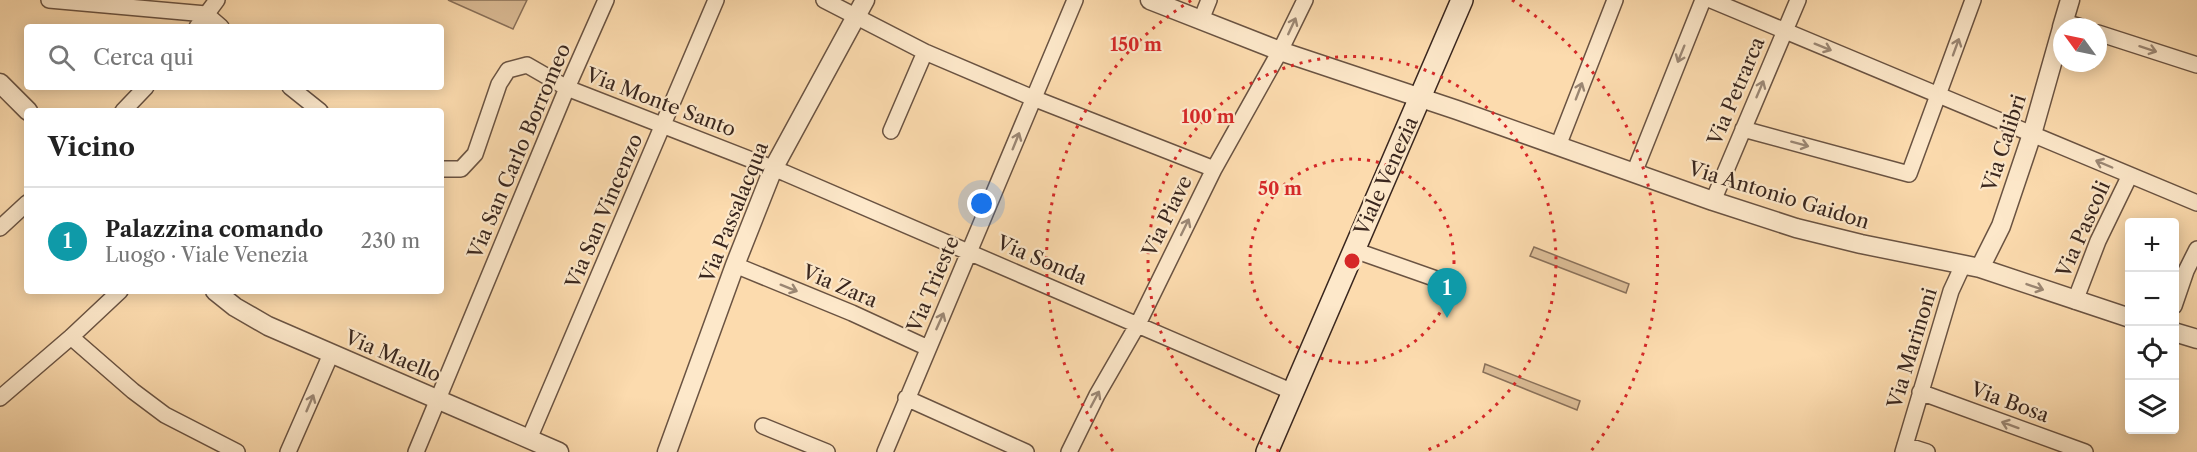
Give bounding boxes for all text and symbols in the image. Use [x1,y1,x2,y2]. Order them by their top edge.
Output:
one-way arrow [1287,17,1299,35]
north arrow [2053,18,2107,72]
search box [24,24,444,90]
street label: Via Petrarca [1702,33,1770,150]
text: 150 m [1110,34,1162,56]
one-way arrow [1952,38,1963,57]
street label: Via San Carlo Borromeo [462,40,575,263]
icon: search [45,41,78,74]
one-way arrow [1814,42,1832,53]
text: Cerca qui [93,44,194,71]
one-way arrow [2138,44,2156,55]
one-way arrow [1675,45,1686,63]
street label: Via Monte Santo [582,62,739,142]
one-way arrow [1755,80,1766,99]
one-way arrow [1574,82,1585,101]
street label: Via Calibri [1977,91,2031,196]
text: 100 m [1181,106,1235,128]
street label: Viale Venezia [1349,113,1423,240]
street label: Via San Vincenzo [560,130,647,293]
text: Vicino [48,131,135,163]
one-way arrow [1011,132,1022,151]
street label: Via Passalacqua [694,138,773,287]
one-way arrow [1790,139,1809,150]
street label: Via Antonio Gaidon [1685,156,1873,234]
one-way arrow [2096,158,2114,169]
street label: Via Piave [1137,172,1197,261]
street label: Via Pascoli [2051,177,2115,282]
text: 50 m [1258,178,1302,200]
your location [967,189,996,218]
text: Palazzina comando [105,216,323,243]
one-way arrow [1180,218,1191,236]
map controls [2125,218,2179,434]
button: + [2125,218,2179,272]
text: 1 [63,229,72,253]
text: 230 m [361,229,420,253]
street label: Via Sonda [992,230,1091,290]
street label: Via Trieste [902,232,964,337]
text: Luogo · Viale Venezia [105,243,308,267]
centre of rings [1342,251,1362,271]
street label: Via Zara [798,259,882,313]
pin: 1 [1428,268,1466,318]
button: − [2125,272,2179,326]
one-way arrow [780,283,798,294]
one-way arrow [2025,283,2044,294]
street label: Via Marinoni [1882,285,1942,412]
one-way arrow [935,312,946,330]
street label: Via Maello [340,325,445,387]
button: locate [2125,326,2179,380]
street label: Via Bosa [1967,376,2053,427]
button: layers [2125,380,2179,434]
one-way arrow [1090,391,1101,409]
one-way arrow [305,394,316,413]
one-way arrow [2001,418,2020,429]

